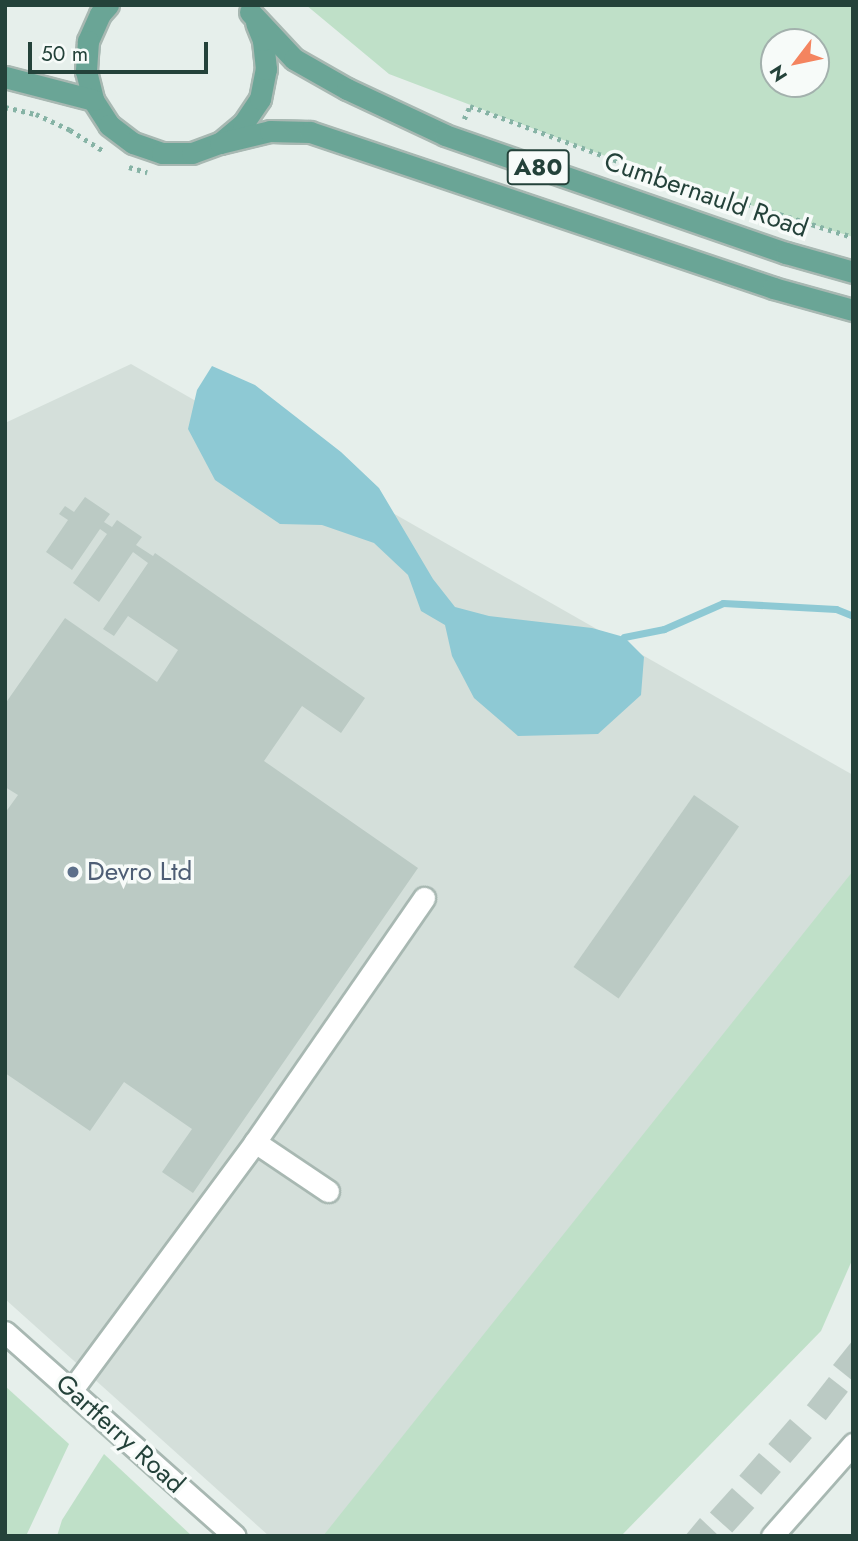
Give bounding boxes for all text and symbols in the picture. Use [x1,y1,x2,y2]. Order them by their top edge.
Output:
scale bar [32,28,212,72]
north arrow [760,28,830,98]
text: 50 m [41,39,88,69]
text: N [763,60,794,87]
road number: A80 [506,146,570,188]
street label: Cumbernauld Road [600,146,812,244]
place label: Devro Ltd [87,856,192,888]
marker: Devro Ltd [65,864,81,880]
street label: Gartferry Road [49,1368,191,1500]

